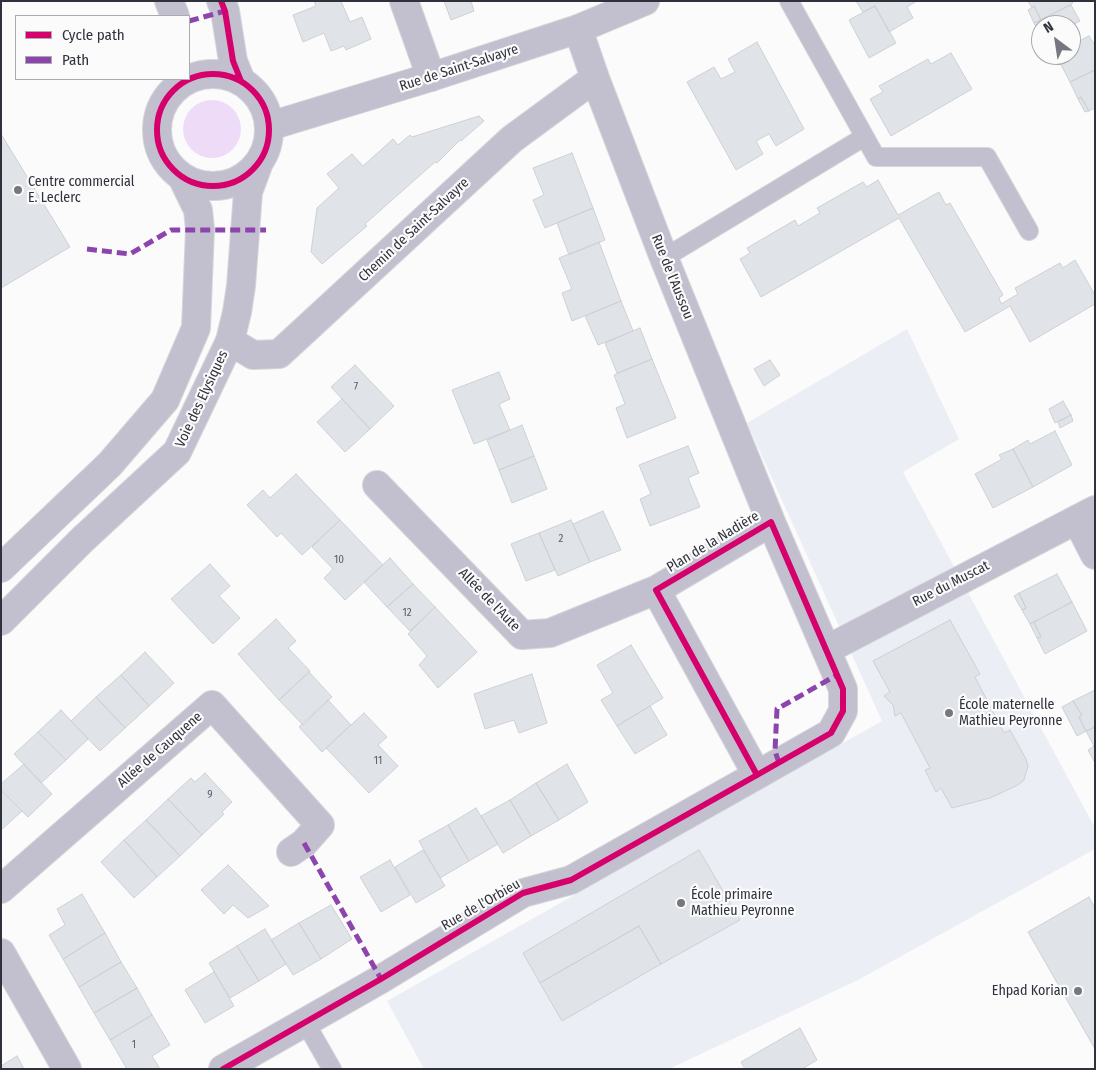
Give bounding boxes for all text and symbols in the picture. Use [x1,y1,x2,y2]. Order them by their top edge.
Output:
legend [15,15,190,80]
north arrow [1031,15,1081,65]
text: N [1041,18,1056,37]
text: Cycle path [62,26,125,44]
street label: Rue de Saint-Salvayre [398,41,520,95]
text: Path [62,51,89,69]
place label: Centre commercial E. Leclerc [28,174,134,206]
street label: Chemin de Saint-Salvayre [355,174,473,286]
marker: Centre commercial E. Leclerc [12,184,24,196]
street label: Rue de l'Aussou [647,232,697,322]
street label: Voie des Elysiques [172,348,232,450]
house number: 7 [354,380,358,394]
street label: Plan de la Nadière [664,508,762,576]
house number: 2 [559,532,563,546]
house number: 10 [334,553,344,567]
street label: Rue du Muscat [910,557,992,611]
street label: Allée de l'Aute [455,565,523,635]
house number: 12 [402,606,412,620]
place label: École maternelle Mathieu Peyronne [959,697,1062,730]
marker: École maternelle Mathieu Peyronne [943,707,955,719]
street label: Allée de Cauquene [114,709,206,791]
house number: 11 [374,754,382,768]
house number: 9 [207,788,213,802]
street label: Rue de l'Orbieu [439,876,523,934]
place label: École primaire Mathieu Peyronne [691,887,794,920]
marker: École primaire Mathieu Peyronne [675,897,687,909]
place label: Ehpad Korian [992,983,1068,999]
marker: Ehpad Korian [1072,985,1084,997]
house number: 1 [132,1038,136,1052]

